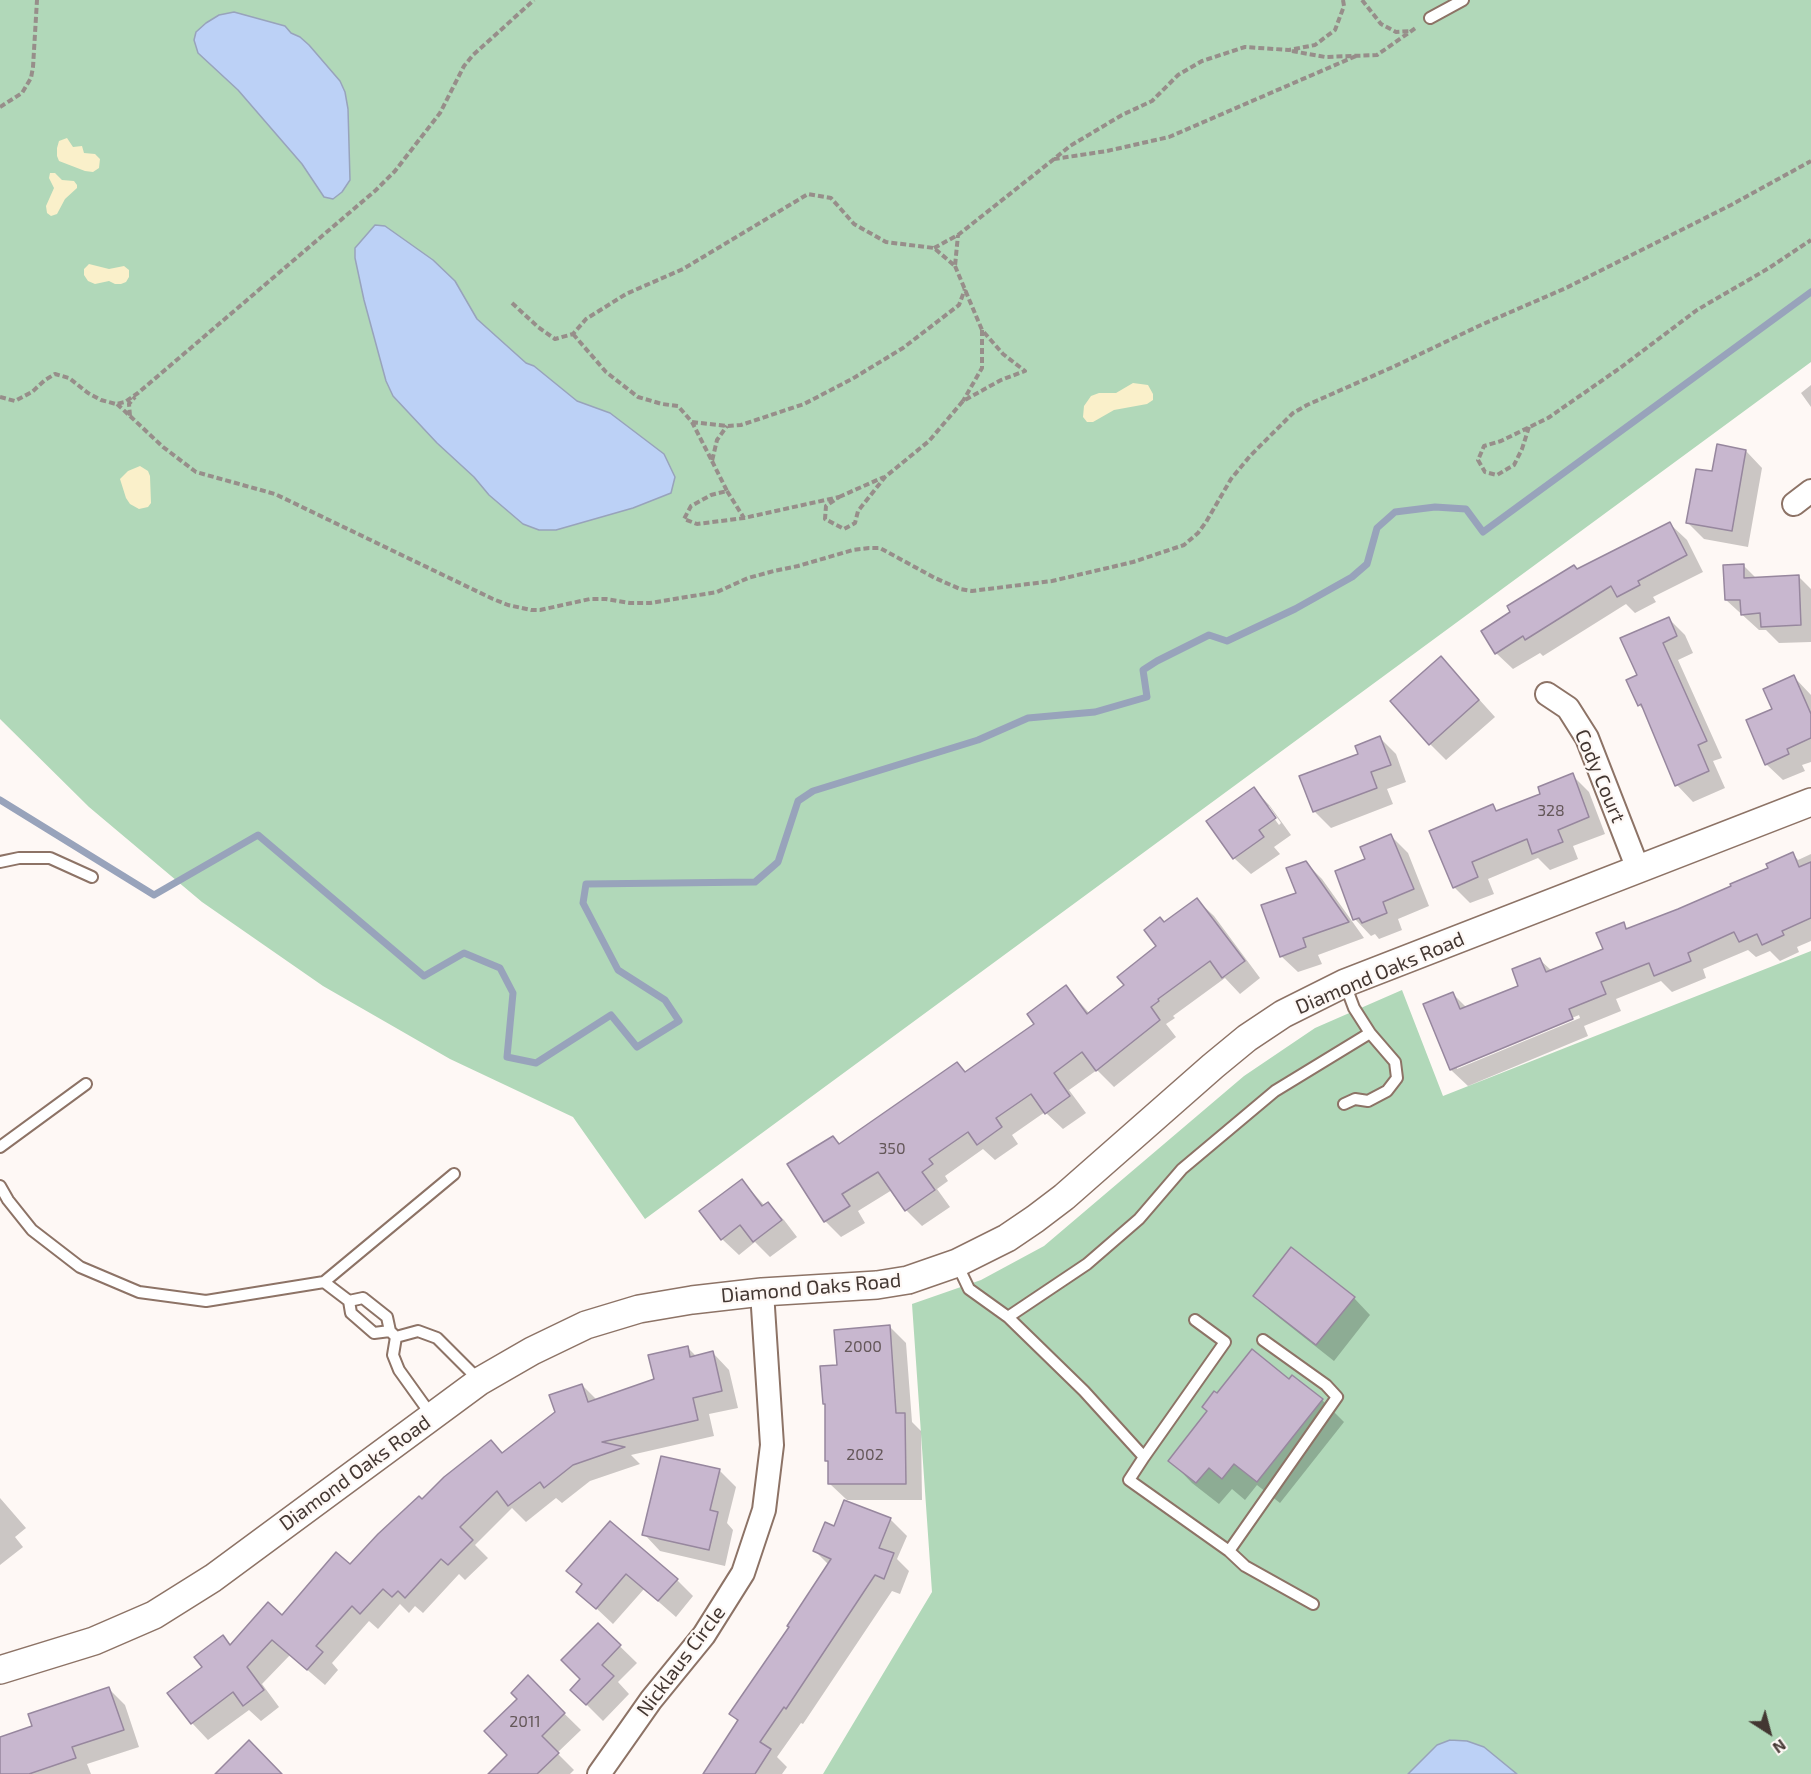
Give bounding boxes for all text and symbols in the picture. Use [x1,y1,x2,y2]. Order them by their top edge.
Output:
street label: Cody Court [1570,726,1630,826]
house number: 328 [1537,801,1565,821]
street label: Diamond Oaks Road [1292,927,1468,1019]
house number: 350 [878,1139,906,1159]
street label: Diamond Oaks Road [720,1268,902,1308]
house number: 2000 [844,1337,882,1357]
street label: Diamond Oaks Road [275,1410,435,1536]
house number: 2002 [846,1445,884,1465]
street label: Nicklaus Circle [632,1601,730,1721]
north arrow [1739,1702,1799,1762]
house number: 2011 [509,1712,541,1732]
text: N [1770,1736,1790,1758]

